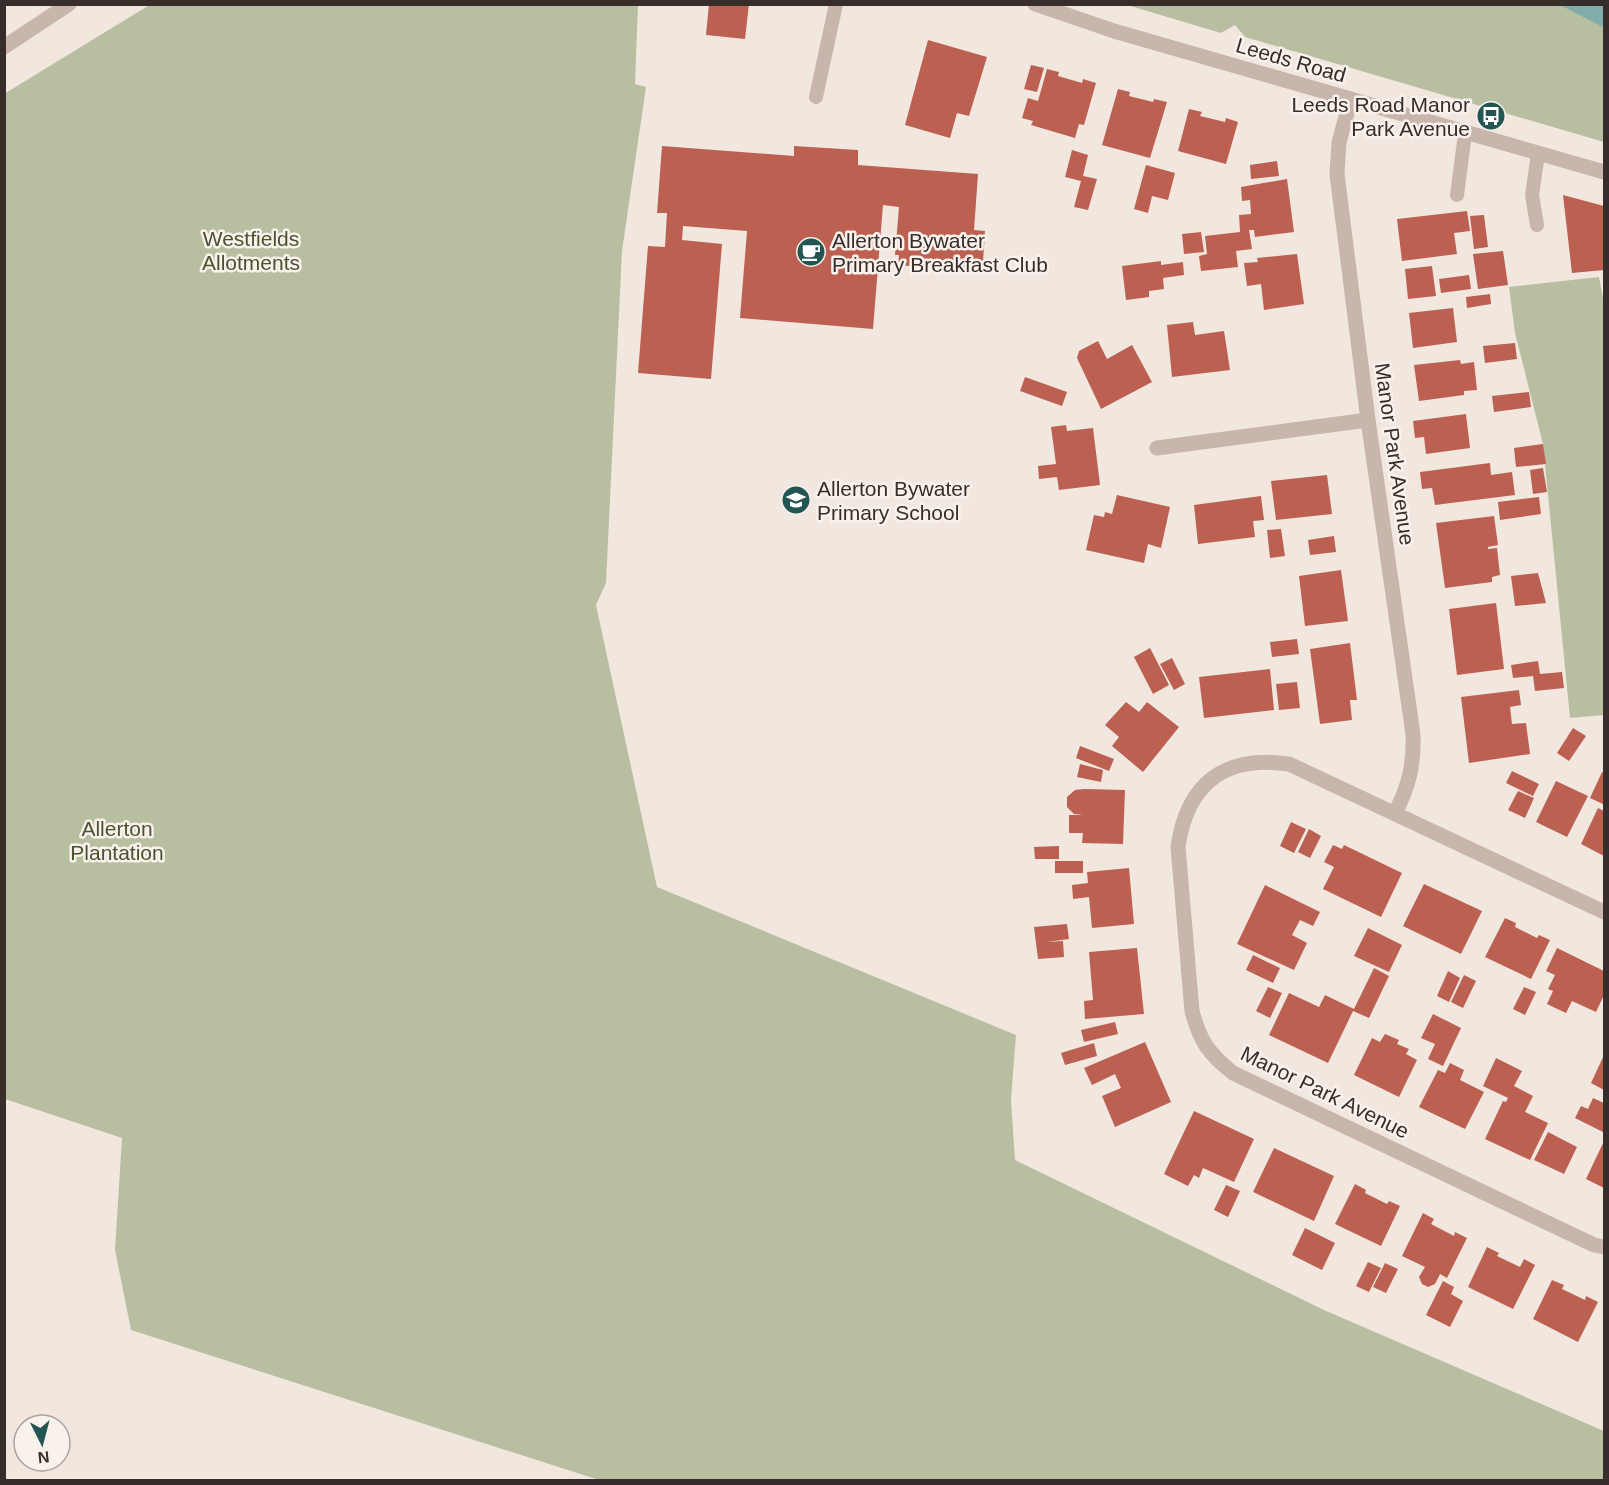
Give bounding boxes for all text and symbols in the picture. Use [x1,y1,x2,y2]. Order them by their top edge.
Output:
street label: Leeds Road [1233,33,1349,87]
place label: Leeds Road Manor Park Avenue [1291,93,1470,140]
bus stop icon: Leeds Road Manor Park Avenue [1475,100,1507,132]
park label: Westfields Allotments [202,227,300,274]
place label: Allerton Bywater Primary Breakfast Club [832,229,1048,276]
cafe icon: Allerton Bywater Primary Breakfast Club [795,236,827,268]
street label: Manor Park Avenue [1371,361,1419,547]
place label: Allerton Bywater Primary School [817,477,970,524]
school or university icon: Allerton Bywater Primary School [780,484,812,516]
park label: Allerton Plantation [70,817,164,864]
street label: Manor Park Avenue [1237,1041,1413,1143]
north arrow [12,1413,72,1473]
text: N [37,1448,50,1466]

